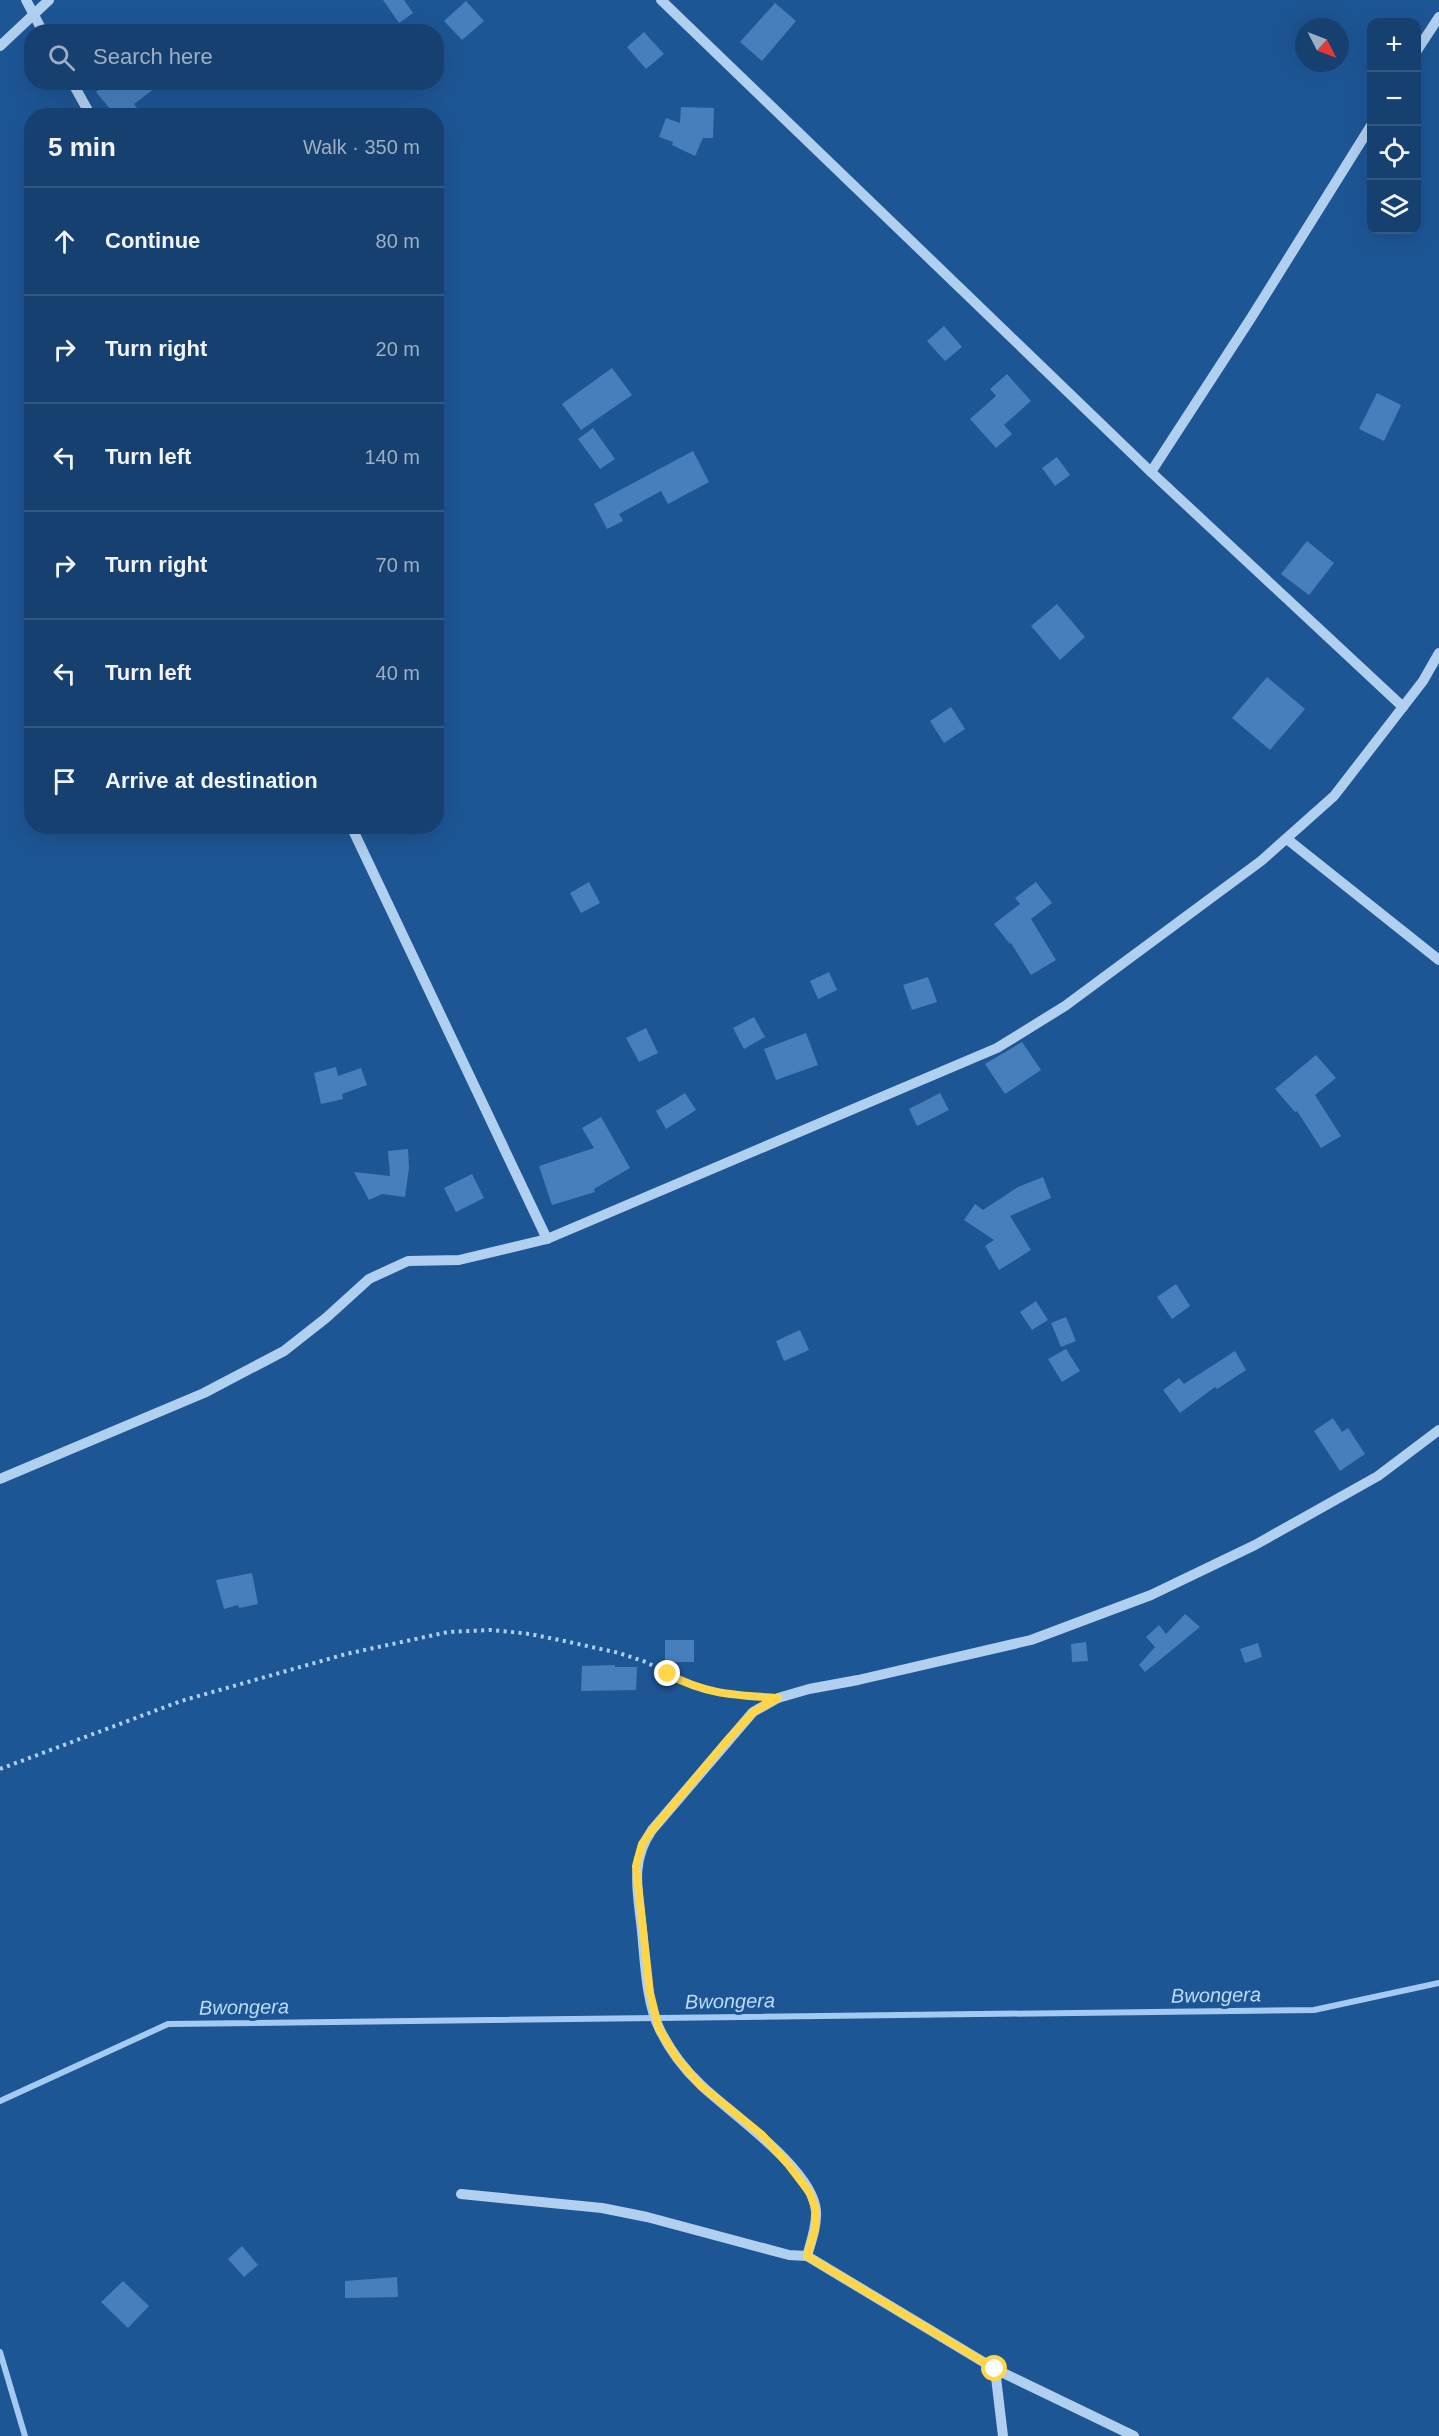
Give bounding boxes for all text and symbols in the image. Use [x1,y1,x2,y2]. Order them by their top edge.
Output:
north arrow [1295,18,1349,72]
map controls [1367,18,1421,234]
button: + [1367,18,1421,72]
search box [24,24,444,90]
icon: search [45,41,78,74]
text: Search here [93,44,213,69]
button: − [1367,72,1421,126]
button: locate [1367,126,1421,180]
text: 5 min [48,132,116,162]
text: Walk · 350 m [303,136,420,158]
button: layers [1367,180,1421,234]
icon: ahead [48,225,81,258]
text: Continue [105,228,200,253]
text: 80 m [376,230,420,252]
icon: right [48,333,81,366]
text: Turn right [105,336,207,361]
text: 20 m [376,338,420,360]
icon: left [48,441,81,474]
text: Turn left [105,444,191,469]
text: 140 m [364,446,420,468]
icon: right [48,549,81,582]
text: Turn right [105,552,207,577]
text: 70 m [376,554,420,576]
icon: left [48,657,81,690]
text: Turn left [105,660,191,685]
text: 40 m [376,662,420,684]
icon: arrive [48,765,81,798]
text: Arrive at destination [105,768,318,793]
route end [654,1660,680,1686]
water label: Bwongera [1171,1983,1261,2007]
water label: Bwongera [685,1989,775,2013]
water label: Bwongera [199,1995,289,2019]
route start [981,2355,1007,2381]

